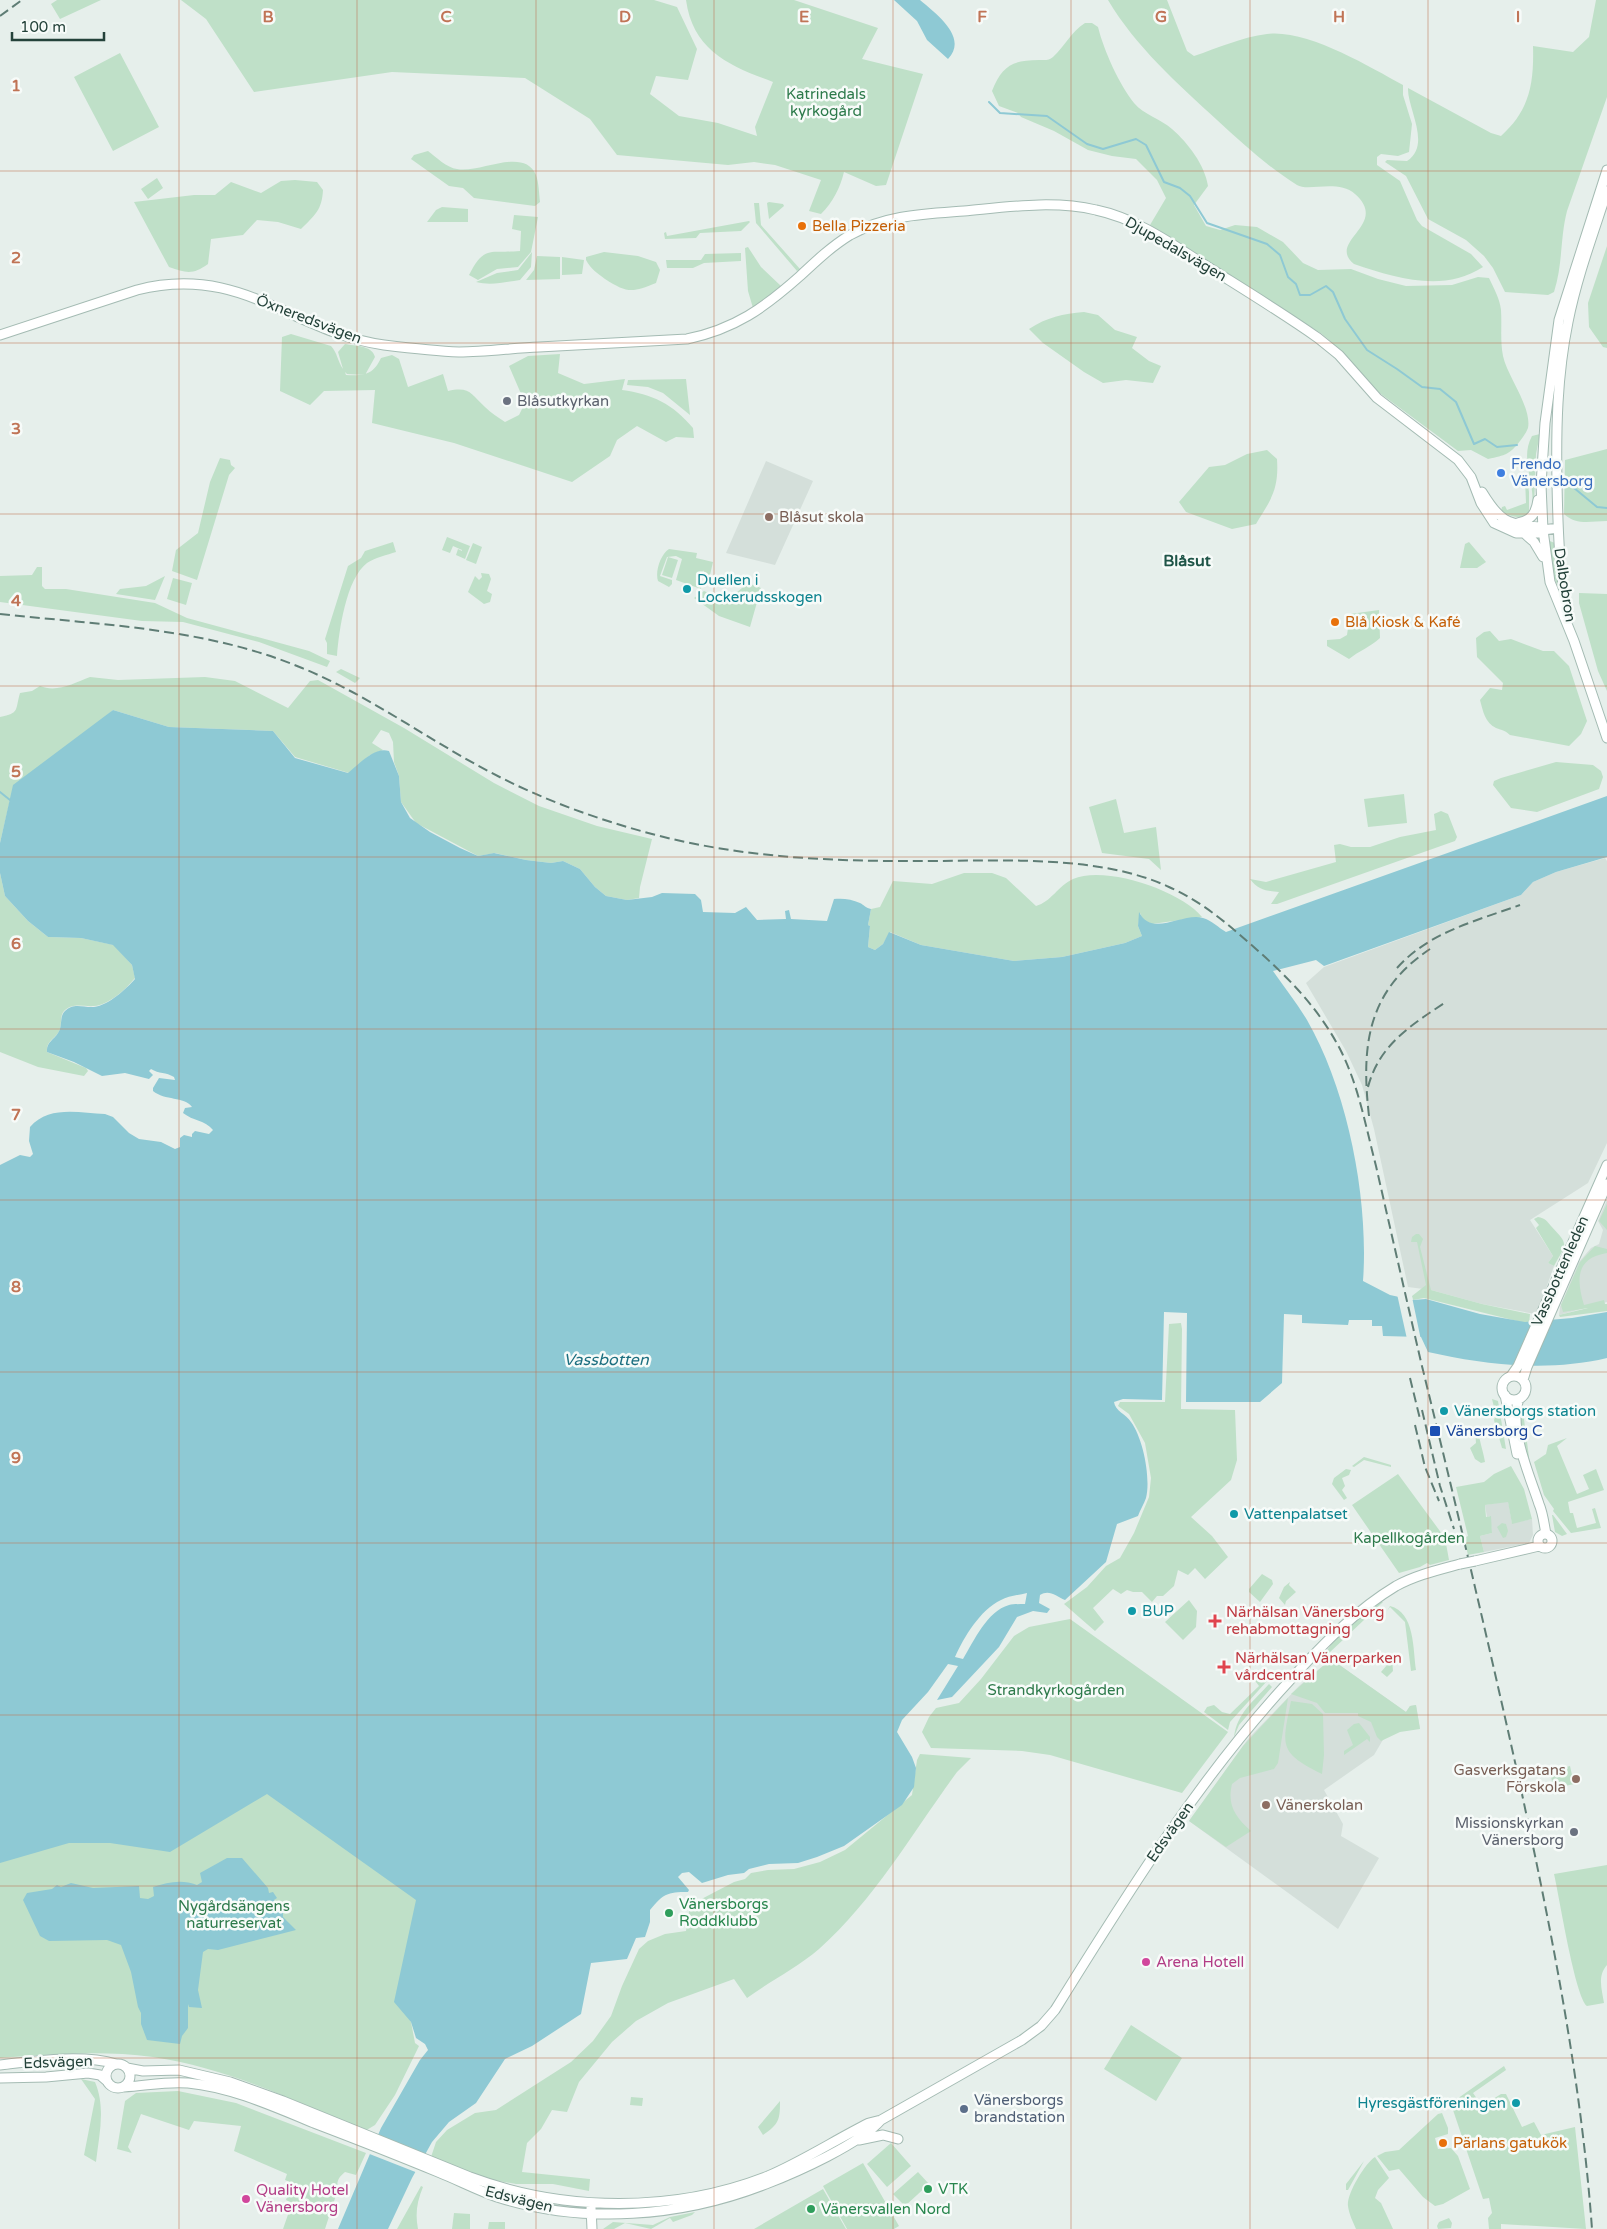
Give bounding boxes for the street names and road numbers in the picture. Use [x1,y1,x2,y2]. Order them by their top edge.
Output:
street label: Djupedalsvägen [1122,213,1230,285]
street label: Öxneredsvägen [254,291,364,347]
street label: Dalbobron [1550,546,1580,624]
street label: Vassbottenleden [1528,1213,1592,1329]
street label: Edsvägen [1143,1798,1197,1866]
street label: Edsvägen [23,2052,93,2072]
street label: Edsvägen [483,2182,555,2216]

